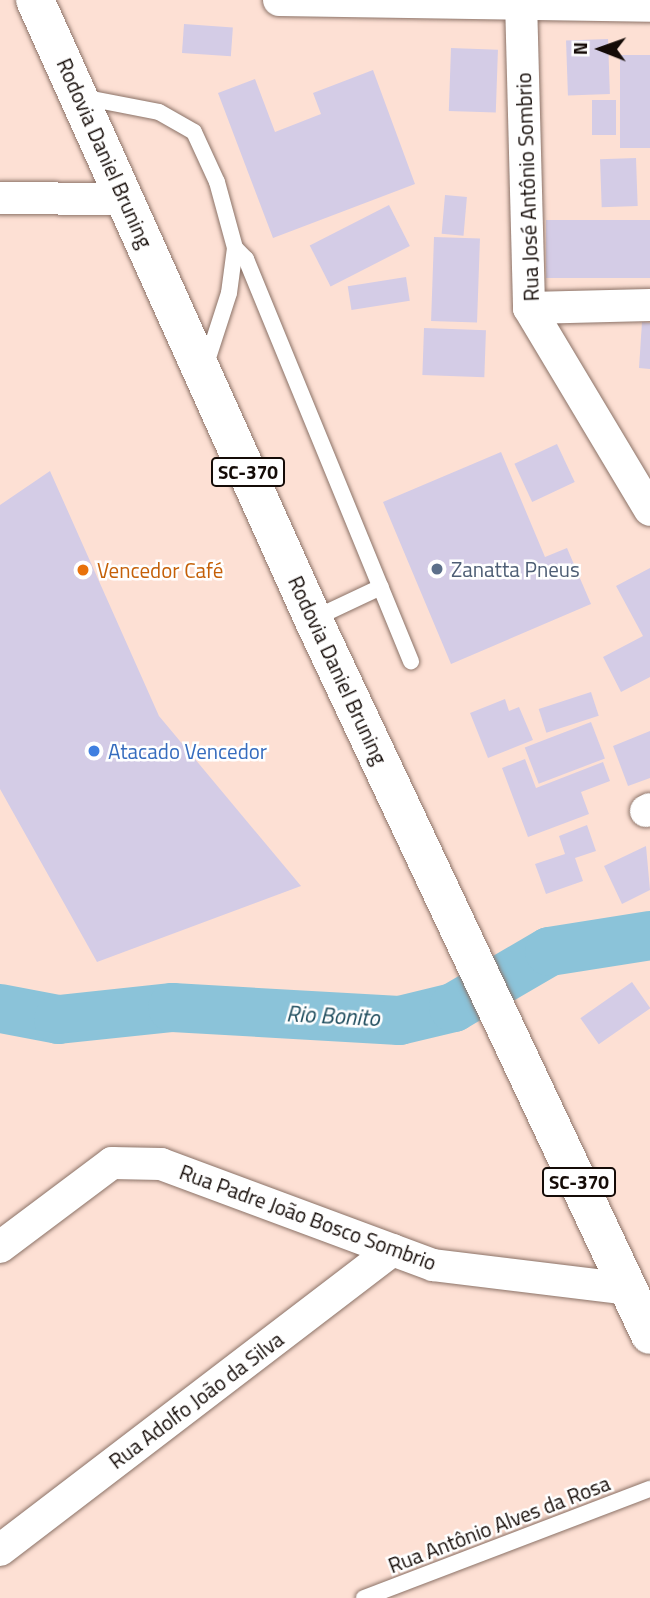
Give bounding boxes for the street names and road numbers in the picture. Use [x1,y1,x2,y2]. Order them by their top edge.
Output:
street label: Rodovia Daniel Bruning [52,54,158,252]
street label: Rua José Antônio Sombrio [510,72,544,302]
road number: SC-370 [210,457,286,488]
street label: Rodovia Daniel Bruning [283,572,393,768]
street label: Rua Padre João Bosco Sombrio [176,1159,440,1275]
road number: SC-370 [540,1166,618,1198]
street label: Rua Adolfo João da Silva [104,1326,288,1474]
street label: Rua Antônio Alves da Rosa [385,1470,613,1578]

